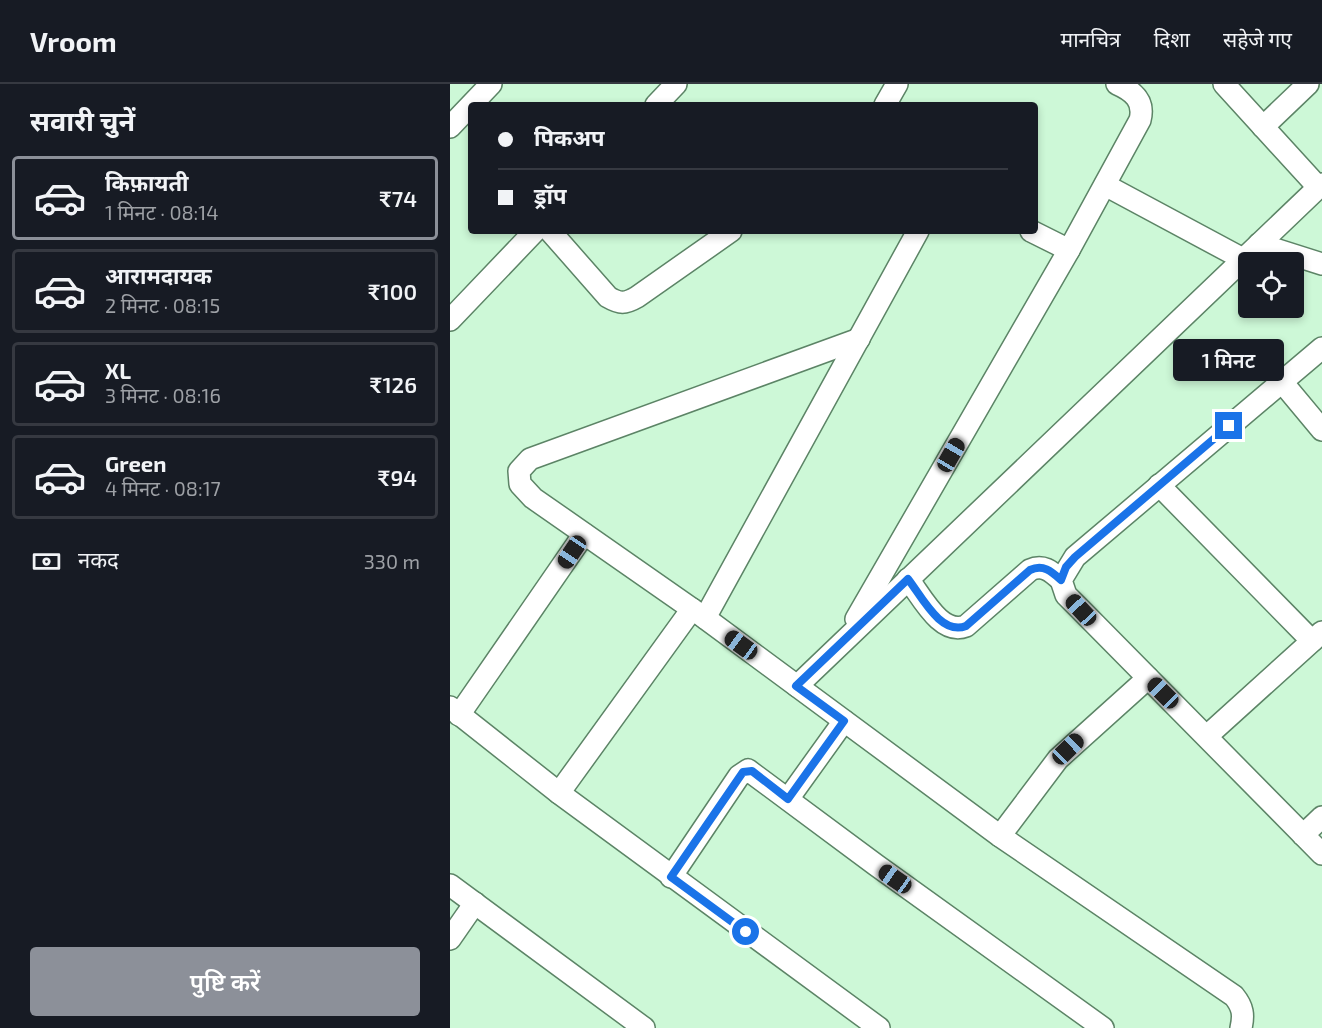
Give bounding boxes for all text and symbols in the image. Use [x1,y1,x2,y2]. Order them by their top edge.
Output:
text: Vroom [30,24,117,58]
text: मानचित्र [1061,26,1121,51]
text: दिशा [1154,26,1190,51]
text: सहेजे गए [1223,26,1292,51]
text: सवारी चुनें [30,104,135,136]
text: पिकअप [534,124,605,150]
text: किफ़ायती [105,169,189,195]
icon: car [33,171,87,225]
text: ड्रॉप [534,182,567,208]
text: ₹74 [379,185,417,211]
text: 1 मिनट · 08:14 [105,200,219,224]
map controls [1238,252,1304,318]
button: locate [1238,252,1304,318]
text: आरामदायक [105,262,212,288]
icon: car [33,264,87,318]
text: ₹100 [368,278,417,304]
text: 2 मिनट · 08:15 [105,293,220,317]
callout: 1 मिनट [1174,339,1284,381]
text: 1 मिनट [1202,348,1255,372]
icon: car [33,357,87,411]
text: XL [105,357,131,383]
text: ₹126 [370,371,417,397]
text: 3 मिनट · 08:16 [105,383,221,407]
route end [1215,412,1242,439]
car [934,435,968,475]
icon: car [33,450,87,504]
text: Green [105,450,167,476]
text: ₹94 [378,464,417,490]
text: 4 मिनट · 08:17 [105,476,221,500]
car [554,532,590,572]
icon: cash [30,545,63,578]
text: नकद [78,546,119,572]
text: 330 m [364,549,420,573]
car [1062,591,1100,629]
car [721,627,761,663]
car [1144,674,1182,712]
car [1049,730,1087,768]
car [875,861,915,897]
route start [732,918,759,945]
button: पुष्टि करें [30,947,420,1016]

